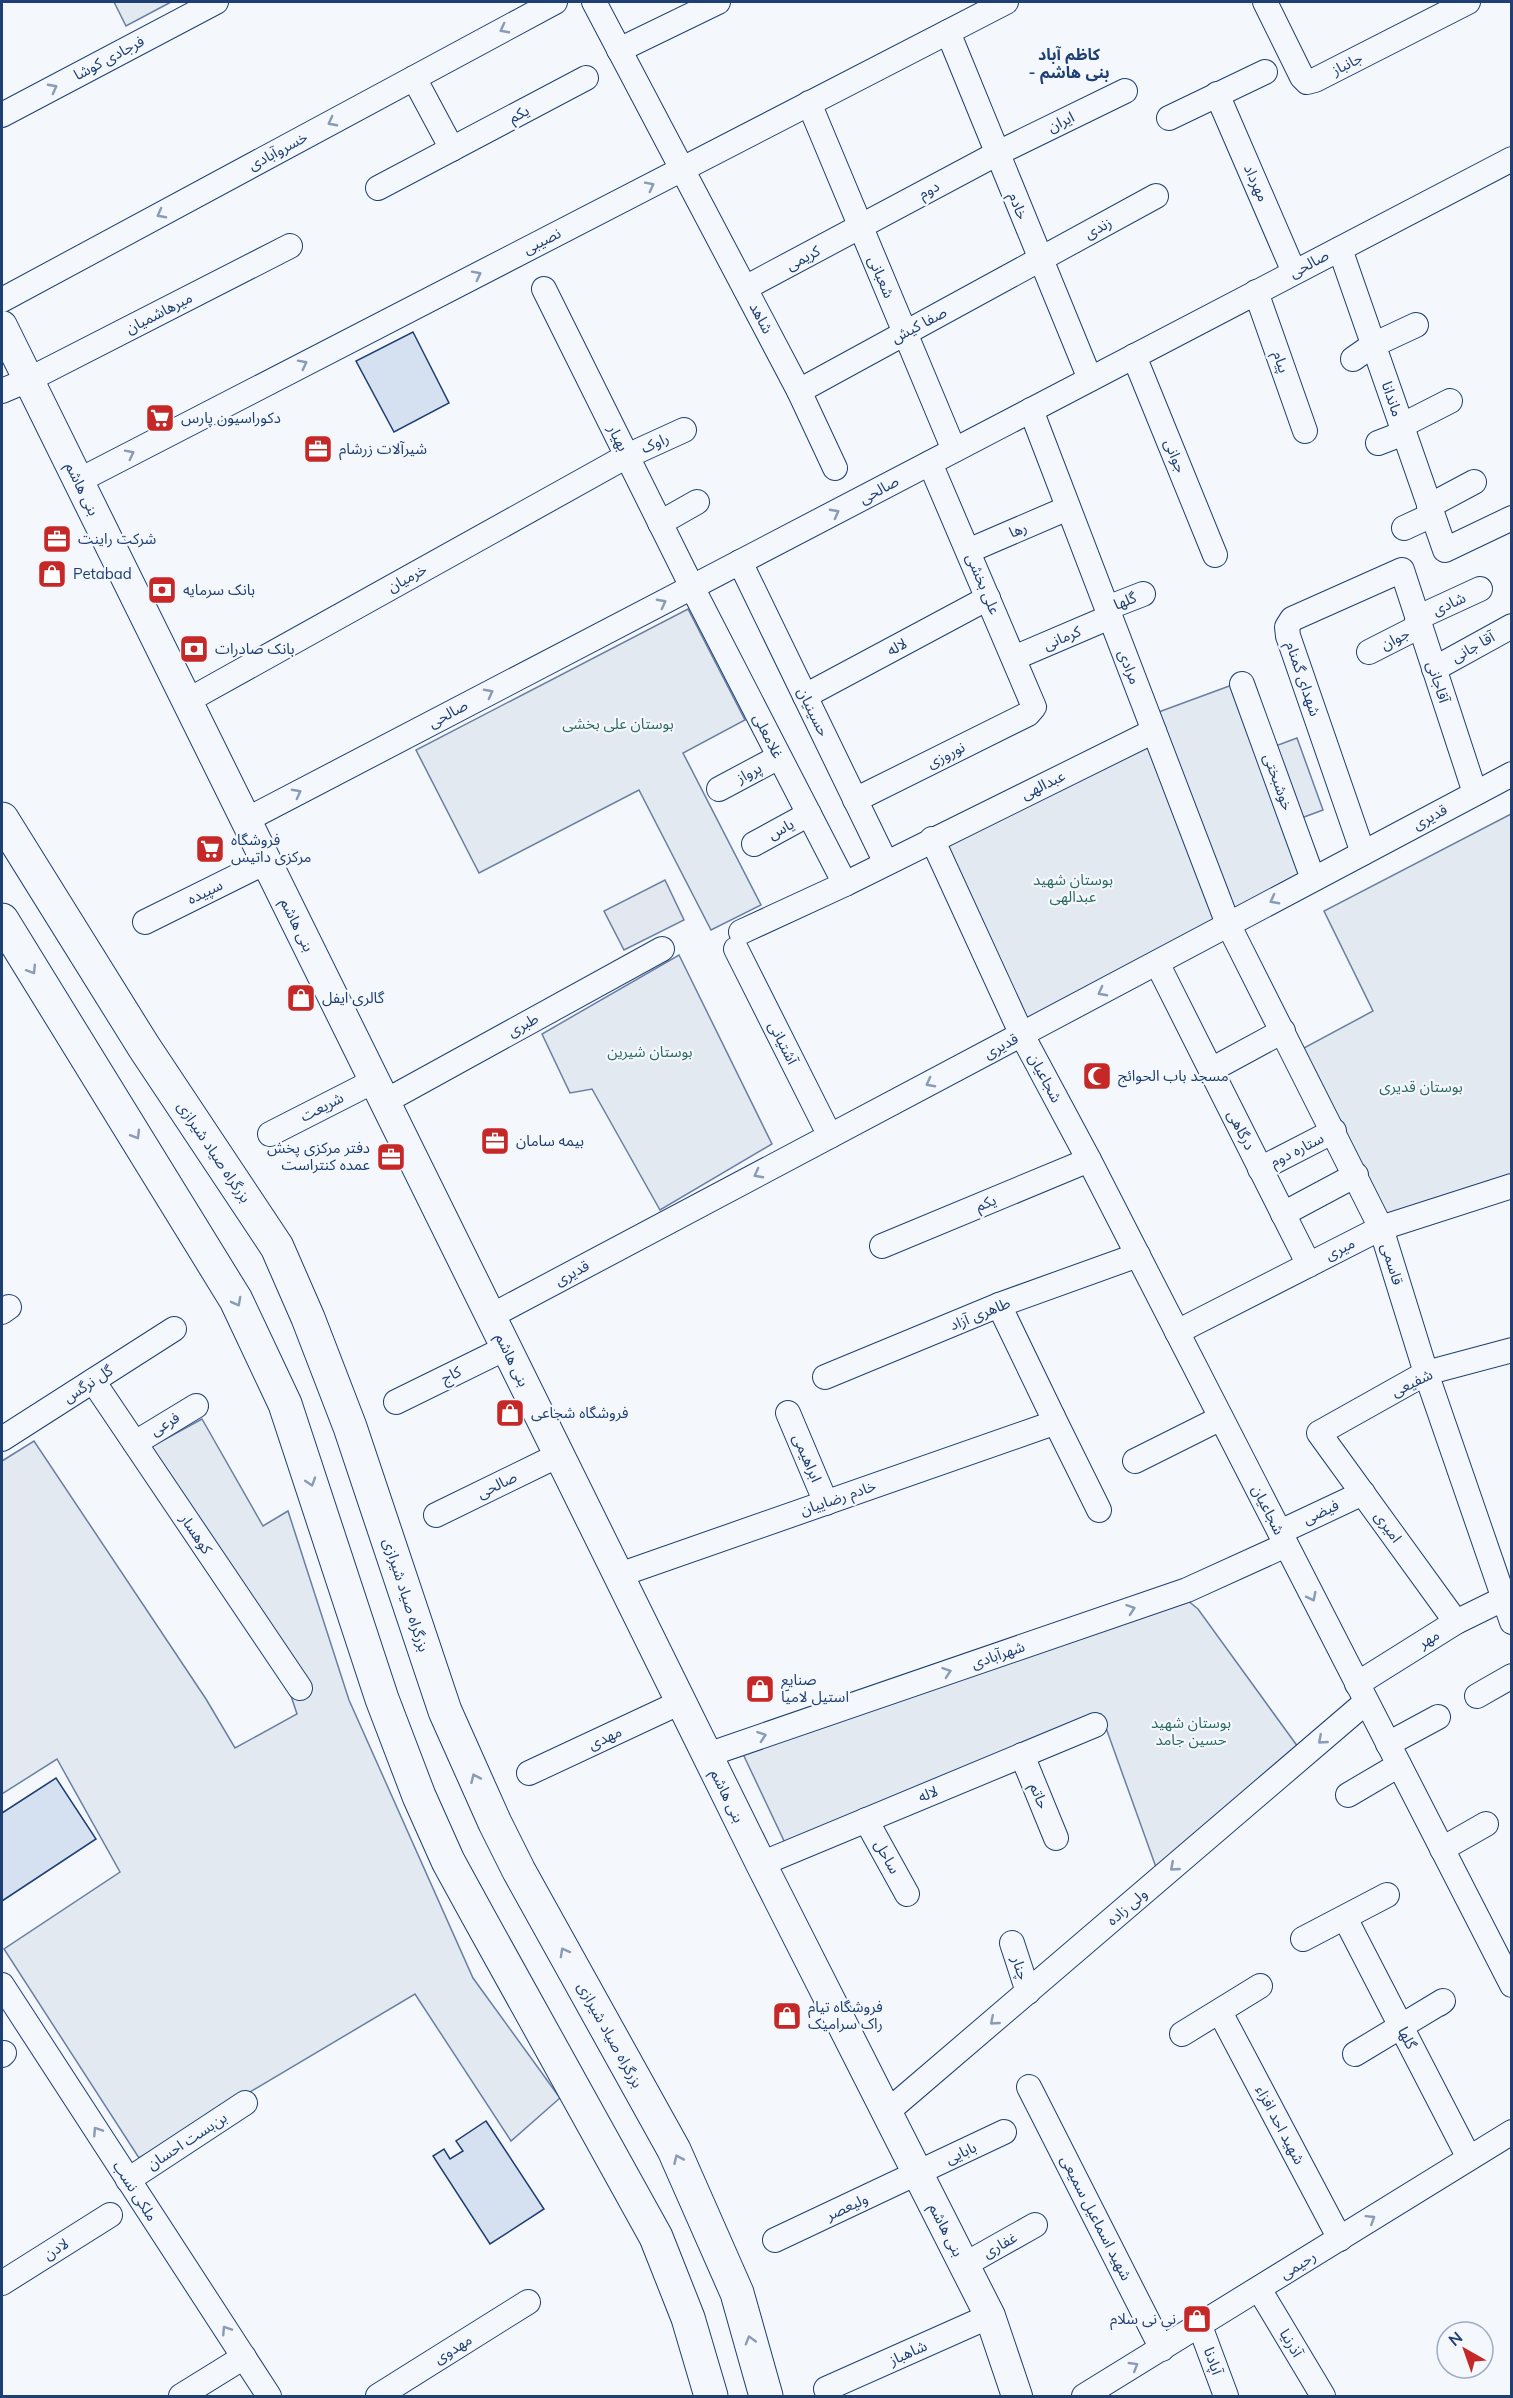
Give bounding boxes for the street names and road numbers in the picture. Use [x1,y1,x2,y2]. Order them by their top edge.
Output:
street label: فرجادی کوشا [70,31,148,84]
street label: جانباز [1327,48,1366,80]
street label: یکم [505,100,533,129]
street label: ایران [1044,107,1077,136]
street label: خسروآبادی [245,127,311,174]
street label: مهرداد [1240,161,1273,204]
street label: دوم [915,176,943,205]
street label: خادم [1003,189,1033,223]
street label: زندی [1081,212,1115,243]
street label: نصیبی [520,223,564,258]
street label: کریمی [782,240,824,274]
street label: صالحی [1286,245,1332,282]
street label: شعبانی [864,253,899,301]
street label: میرهاشمیان [122,288,195,337]
street label: شاهد [745,299,778,337]
street label: صفا کیش [888,302,950,347]
street label: پیام [1267,348,1294,376]
street label: ماندانا [1378,379,1407,419]
street label: بهیار [604,421,633,454]
street label: راوک [638,428,672,457]
street label: جوانی [1160,436,1191,476]
street label: بنی هاشم [60,459,104,520]
street label: صالحی [856,471,902,508]
street label: رها [1006,517,1030,542]
street label: علی بخشی [962,550,1005,618]
street label: خرمیان [384,559,430,596]
street label: گلها [1111,587,1140,614]
street label: شادی [1429,588,1469,619]
street label: کرمانی [1040,621,1084,654]
street label: جوان [1377,623,1412,654]
street label: آقا جانی [1448,627,1498,666]
street label: لاله [884,633,910,660]
street label: شهدای گمنام [1280,639,1325,720]
street label: مرادی [1114,647,1145,687]
street label: آقاجانی [1423,659,1454,706]
street label: حسینیان [793,684,834,740]
street label: صالحی [425,695,471,732]
street label: غلامعلی [749,710,788,762]
street label: نوروزی [924,737,968,772]
street label: خوشبختی [1259,751,1298,813]
street label: پرواز [732,758,765,789]
street label: عبدالهی [1018,766,1068,803]
street label: قدیری [1409,799,1451,834]
street label: یاس [764,814,797,843]
street label: سپیده [184,875,226,909]
street label: بنی هاشم [275,895,319,956]
street label: طبری [504,1008,542,1041]
street label: آشتیانی [765,1018,803,1068]
street label: قدیری [980,1028,1022,1063]
street label: شجاعیان [1025,1050,1066,1106]
street label: شریعت [297,1088,347,1125]
street label: بزرگراه صیاد شیرازی [174,1097,255,1206]
street label: درگاهی [1223,1107,1260,1153]
street label: ستاره دوم [1267,1128,1328,1173]
street label: یکم [973,1190,1000,1217]
street label: میری [1322,1233,1358,1264]
street label: قاسمی [1377,1241,1408,1287]
street label: قدیری [551,1255,593,1290]
street label: طاهری آزاد [947,1293,1013,1334]
street label: بنی هاشم [490,1330,534,1391]
street label: گل نرگس [59,1360,117,1407]
street label: کاج [438,1361,466,1390]
street label: شفیعی [1388,1364,1436,1401]
street label: فرعی [147,1407,183,1440]
street label: ابراهیمی [789,1431,826,1485]
street label: صالحی [474,1467,520,1502]
street label: خادم رضاییان [797,1476,879,1521]
street label: شجاعیان [1248,1482,1289,1538]
street label: فیضی [1300,1495,1342,1528]
street label: امیری [1371,1507,1406,1546]
street label: کوهسار [176,1509,217,1558]
street label: بزرگراه صیاد شیرازی [379,1536,434,1654]
street label: مهر [1414,1625,1443,1653]
street label: شهرآبادی [969,1636,1027,1673]
street label: مهدی [585,1722,625,1754]
street label: بنی هاشم [705,1766,749,1827]
street label: حاتم [1024,1780,1053,1812]
street label: لاله [915,1781,941,1806]
street label: ساحل [870,1836,905,1877]
street label: ولی زاده [1103,1884,1151,1929]
street label: چنار [1006,1953,1033,1983]
street label: بزرگراه صیاد شیرازی [573,1978,647,2091]
street label: گلها [1394,2023,1421,2053]
street label: شهید احد افزاء [1252,2082,1309,2168]
street label: بن‌بست احسان [143,2108,230,2174]
street label: بابایی [942,2137,979,2168]
street label: شهید اسماعیل سمیعی [1057,2152,1136,2284]
street label: ملکی نسب [109,2157,162,2224]
street label: ولیعصر [822,2189,871,2225]
street label: بنی هاشم [923,2200,968,2261]
street label: غفاری [979,2227,1021,2262]
street label: لادن [40,2234,72,2264]
street label: رحیمی [1276,2246,1319,2283]
street label: آذرنیا [1276,2325,1308,2361]
street label: مهدوی [430,2330,475,2368]
street label: شاهباز [885,2336,930,2370]
street label: آپادنا [1199,2344,1227,2378]

